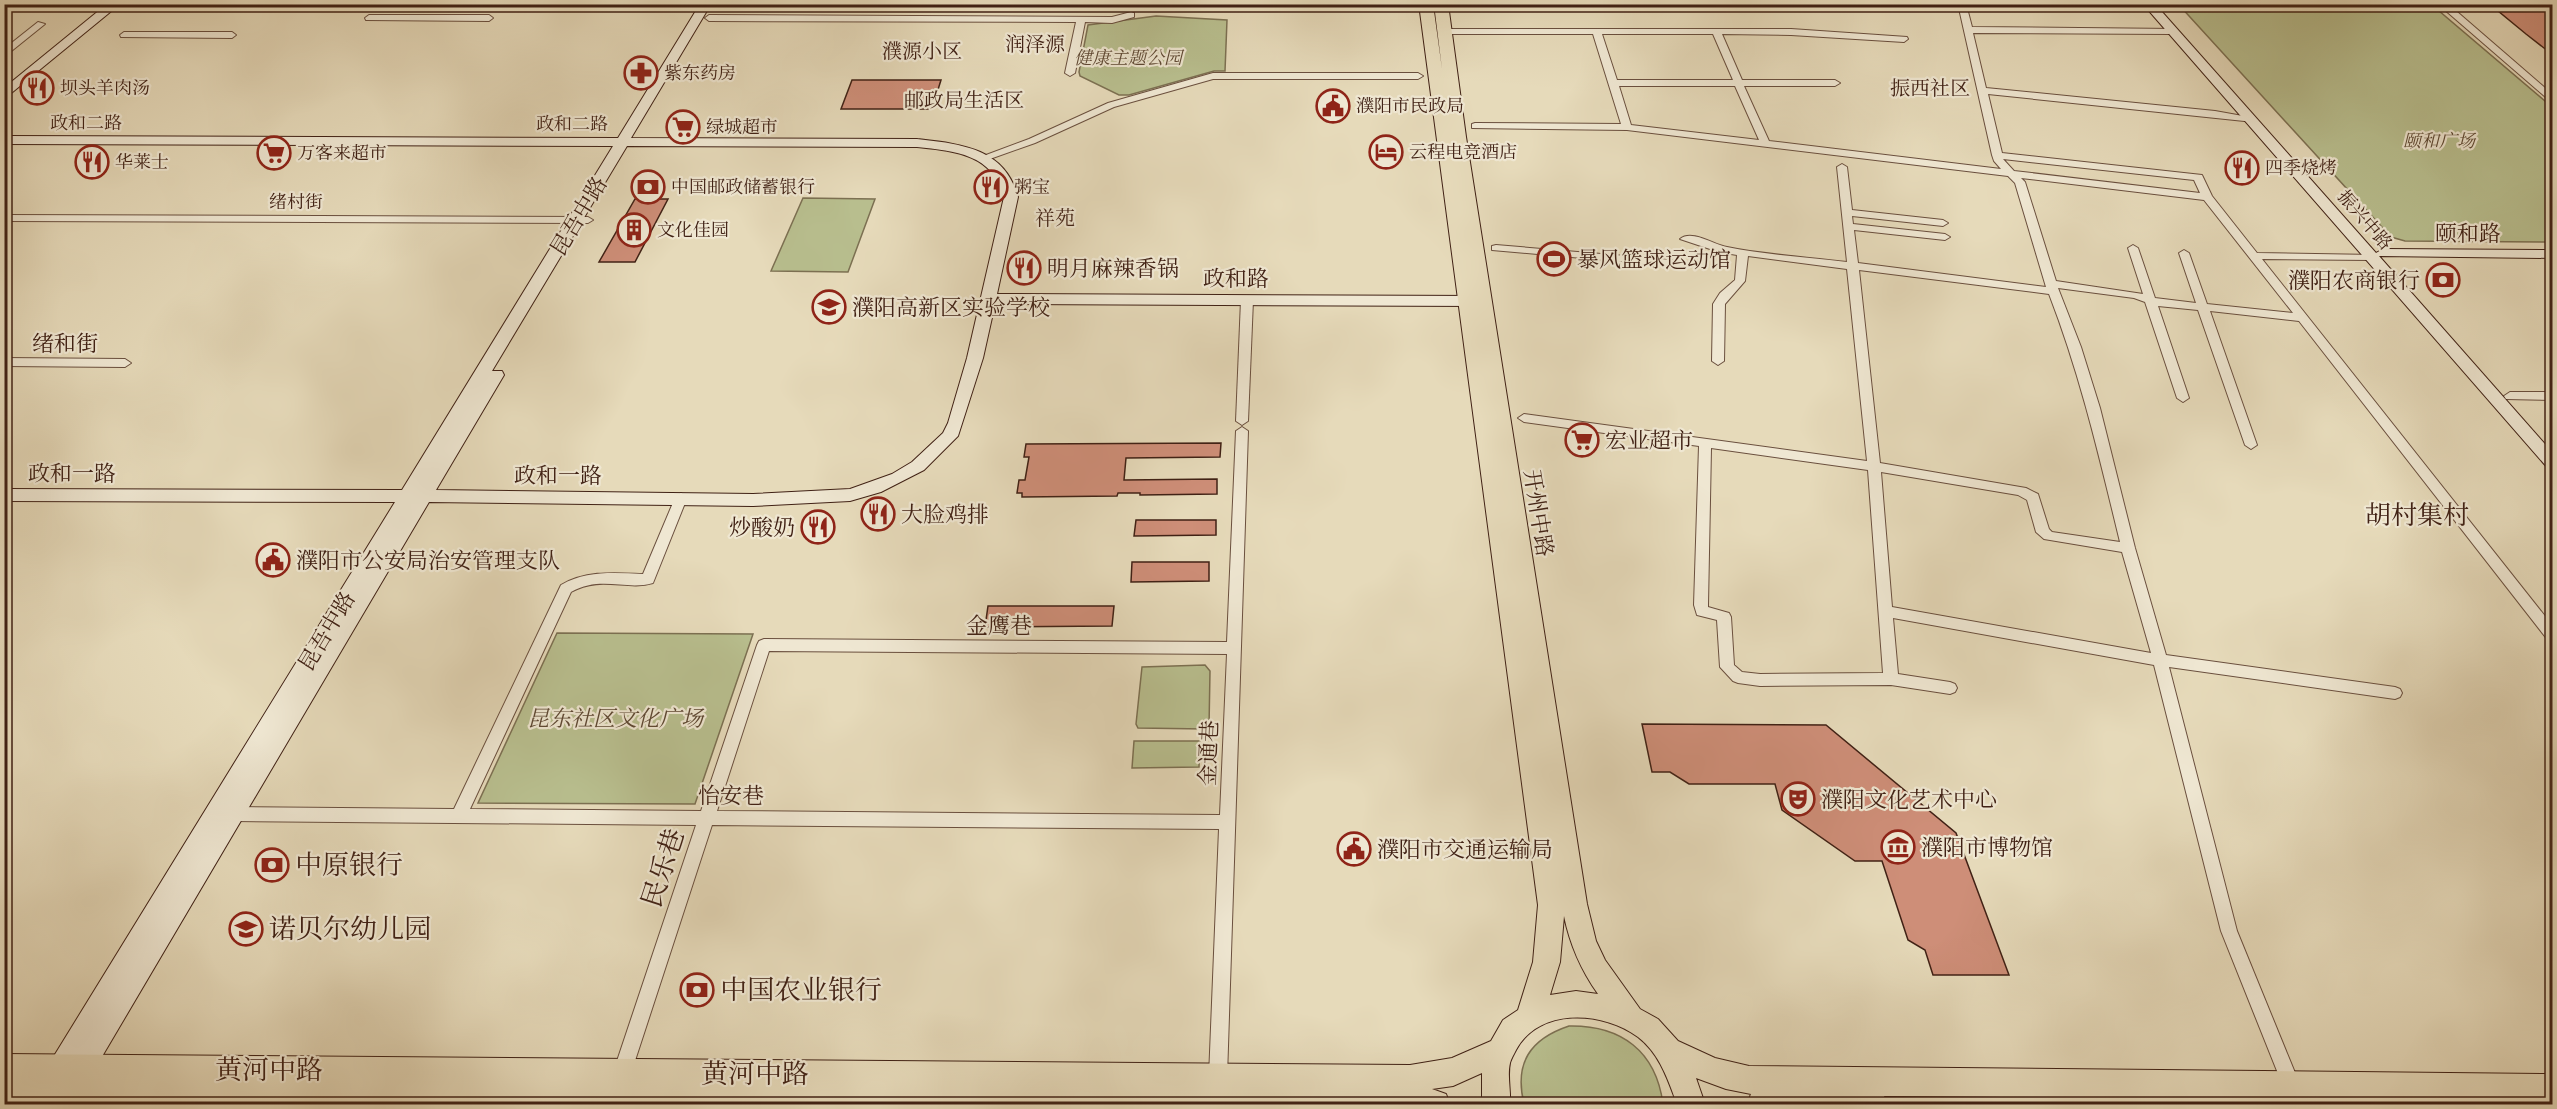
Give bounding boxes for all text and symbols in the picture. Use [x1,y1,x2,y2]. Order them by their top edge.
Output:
district label: 润泽源 [1005,33,1065,58]
district label: 濮源小区 [882,40,962,65]
park label: 健康主题公园 [1074,48,1185,70]
pharmacy icon: 紫东药房 [623,55,659,91]
place label: 紫东药房 [664,63,736,85]
restaurant icon: 坝头羊肉汤 [19,70,55,106]
district label: 振西社区 [1890,77,1970,102]
place label: 坝头羊肉汤 [60,78,150,100]
public building icon: 濮阳市民政局 [1315,88,1351,124]
district label: 邮政局生活区 [904,89,1024,114]
place label: 濮阳市民政局 [1356,96,1464,118]
supermarket icon: 绿城超市 [665,109,701,145]
street label: 政和二路 [50,113,122,135]
street label: 政和二路 [536,114,608,136]
place label: 绿城超市 [706,117,778,139]
park label: 颐和广场 [2403,131,2477,153]
hotel icon: 云程电竞酒店 [1368,134,1404,170]
supermarket icon: 万客来超市 [256,135,292,171]
place label: 云程电竞酒店 [1409,142,1517,164]
place label: 万客来超市 [297,143,387,165]
restaurant icon: 华莱士 [74,144,110,180]
restaurant icon: 四季烧烤 [2224,150,2260,186]
place label: 华莱士 [115,152,169,174]
place label: 四季烧烤 [2265,158,2337,180]
bank icon: 中国邮政储蓄银行 [630,169,666,205]
restaurant icon: 粥宝 [973,169,1009,205]
street label: 昆吾中路 [545,172,614,261]
place label: 中国邮政储蓄银行 [671,177,815,199]
place label: 粥宝 [1014,177,1050,199]
street label: 振兴中路 [2332,186,2396,255]
street label: 绪村街 [269,192,323,214]
district label: 祥苑 [1035,207,1075,232]
building icon: 文化佳园 [616,212,652,248]
place label: 文化佳园 [657,220,729,242]
street label: 颐和路 [2435,221,2501,248]
sports icon: 暴风篮球运动馆 [1536,241,1572,277]
place label: 暴风篮球运动馆 [1577,247,1731,274]
restaurant icon: 明月麻辣香锅 [1006,250,1042,286]
place label: 明月麻辣香锅 [1047,256,1179,283]
bank icon: 濮阳农商银行 [2425,262,2461,298]
street label: 政和路 [1203,266,1269,293]
place label: 濮阳农商银行 [2288,268,2420,295]
school or university icon: 濮阳高新区实验学校 [811,289,847,325]
place label: 濮阳高新区实验学校 [852,295,1050,322]
street label: 绪和街 [32,331,98,358]
supermarket icon: 宏业超市 [1564,422,1600,458]
place label: 宏业超市 [1605,428,1693,455]
street label: 政和一路 [28,461,116,488]
street label: 政和一路 [514,463,602,490]
street label: 开州中路 [1517,468,1558,559]
restaurant icon: 大脸鸡排 [860,496,896,532]
district label: 胡村集村 [2365,500,2469,533]
place label: 大脸鸡排 [901,502,989,529]
restaurant icon: 炒酸奶 [800,509,836,545]
place label: 炒酸奶 [729,515,795,542]
public building icon: 濮阳市公安局治安管理支队 [255,542,291,578]
place label: 濮阳市公安局治安管理支队 [296,548,560,575]
street label: 昆吾中路 [293,587,362,676]
street label: 金鹰巷 [966,613,1032,640]
park label: 昆东社区文化广场 [527,706,705,733]
street label: 金通巷 [1195,720,1224,787]
theatre icon: 濮阳文化艺术中心 [1780,781,1816,817]
street label: 怡安巷 [698,783,764,810]
place label: 濮阳文化艺术中心 [1821,787,1997,814]
street label: 民乐巷 [635,825,693,912]
museum icon: 濮阳市博物馆 [1880,829,1916,865]
public building icon: 濮阳市交通运输局 [1336,831,1372,867]
place label: 濮阳市博物馆 [1921,835,2053,862]
place label: 濮阳市交通运输局 [1377,837,1553,864]
bank icon: 中原银行 [254,847,290,883]
place label: 中原银行 [295,849,403,883]
school or university icon: 诺贝尔幼儿园 [228,911,264,947]
place label: 诺贝尔幼儿园 [269,913,431,947]
bank icon: 中国农业银行 [679,972,715,1008]
place label: 中国农业银行 [720,974,882,1008]
street label: 黄河中路 [215,1054,323,1088]
street label: 黄河中路 [701,1058,809,1092]

